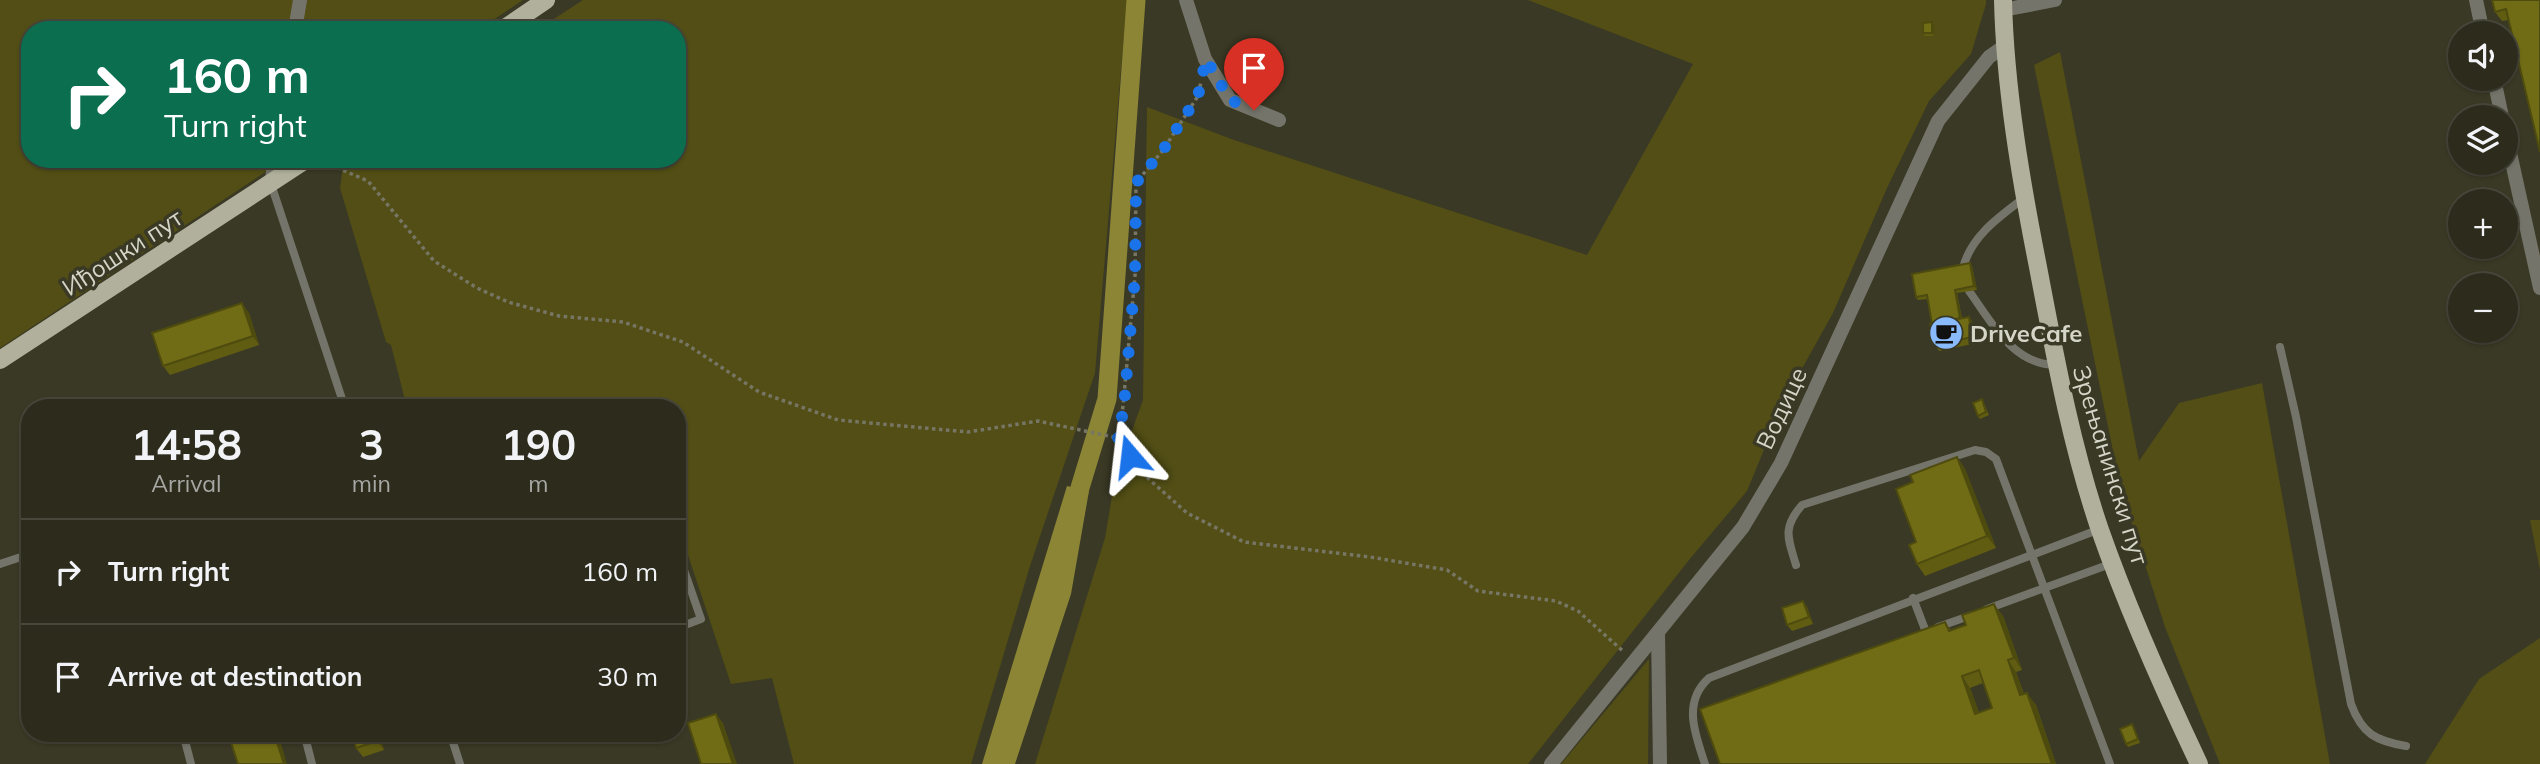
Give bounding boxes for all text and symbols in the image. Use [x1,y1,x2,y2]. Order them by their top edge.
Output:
map controls [2448,21,2518,343]
button: sound [2448,21,2518,91]
pin [1224,38,1284,110]
text: 160 m [164,44,310,105]
icon: right [49,49,140,140]
icon: arrive [1235,49,1273,87]
text: Turn right [164,105,307,145]
button: layers [2448,105,2518,175]
button: + [2448,189,2518,259]
street label: Иђошки пут [56,202,188,302]
button: − [2448,273,2518,343]
cafe icon: DriveCafe [1927,314,1965,352]
place label: DriveCafe [1970,318,2083,348]
street label: Водице [1749,362,1813,454]
street label: Зрењанински пут [2066,362,2156,568]
text: 14:58 [131,418,242,471]
text: 3 [359,418,384,471]
text: 190 [501,418,576,471]
position arrow [1093,419,1167,493]
text: Arrival [151,469,222,498]
text: min [352,469,391,498]
text: m [528,469,549,498]
icon: right [49,553,87,591]
text: Turn right [108,555,229,588]
text: 160 m [582,555,658,588]
icon: arrive [49,658,87,696]
text: Arrive at destination [108,660,363,693]
text: 30 m [597,660,658,693]

